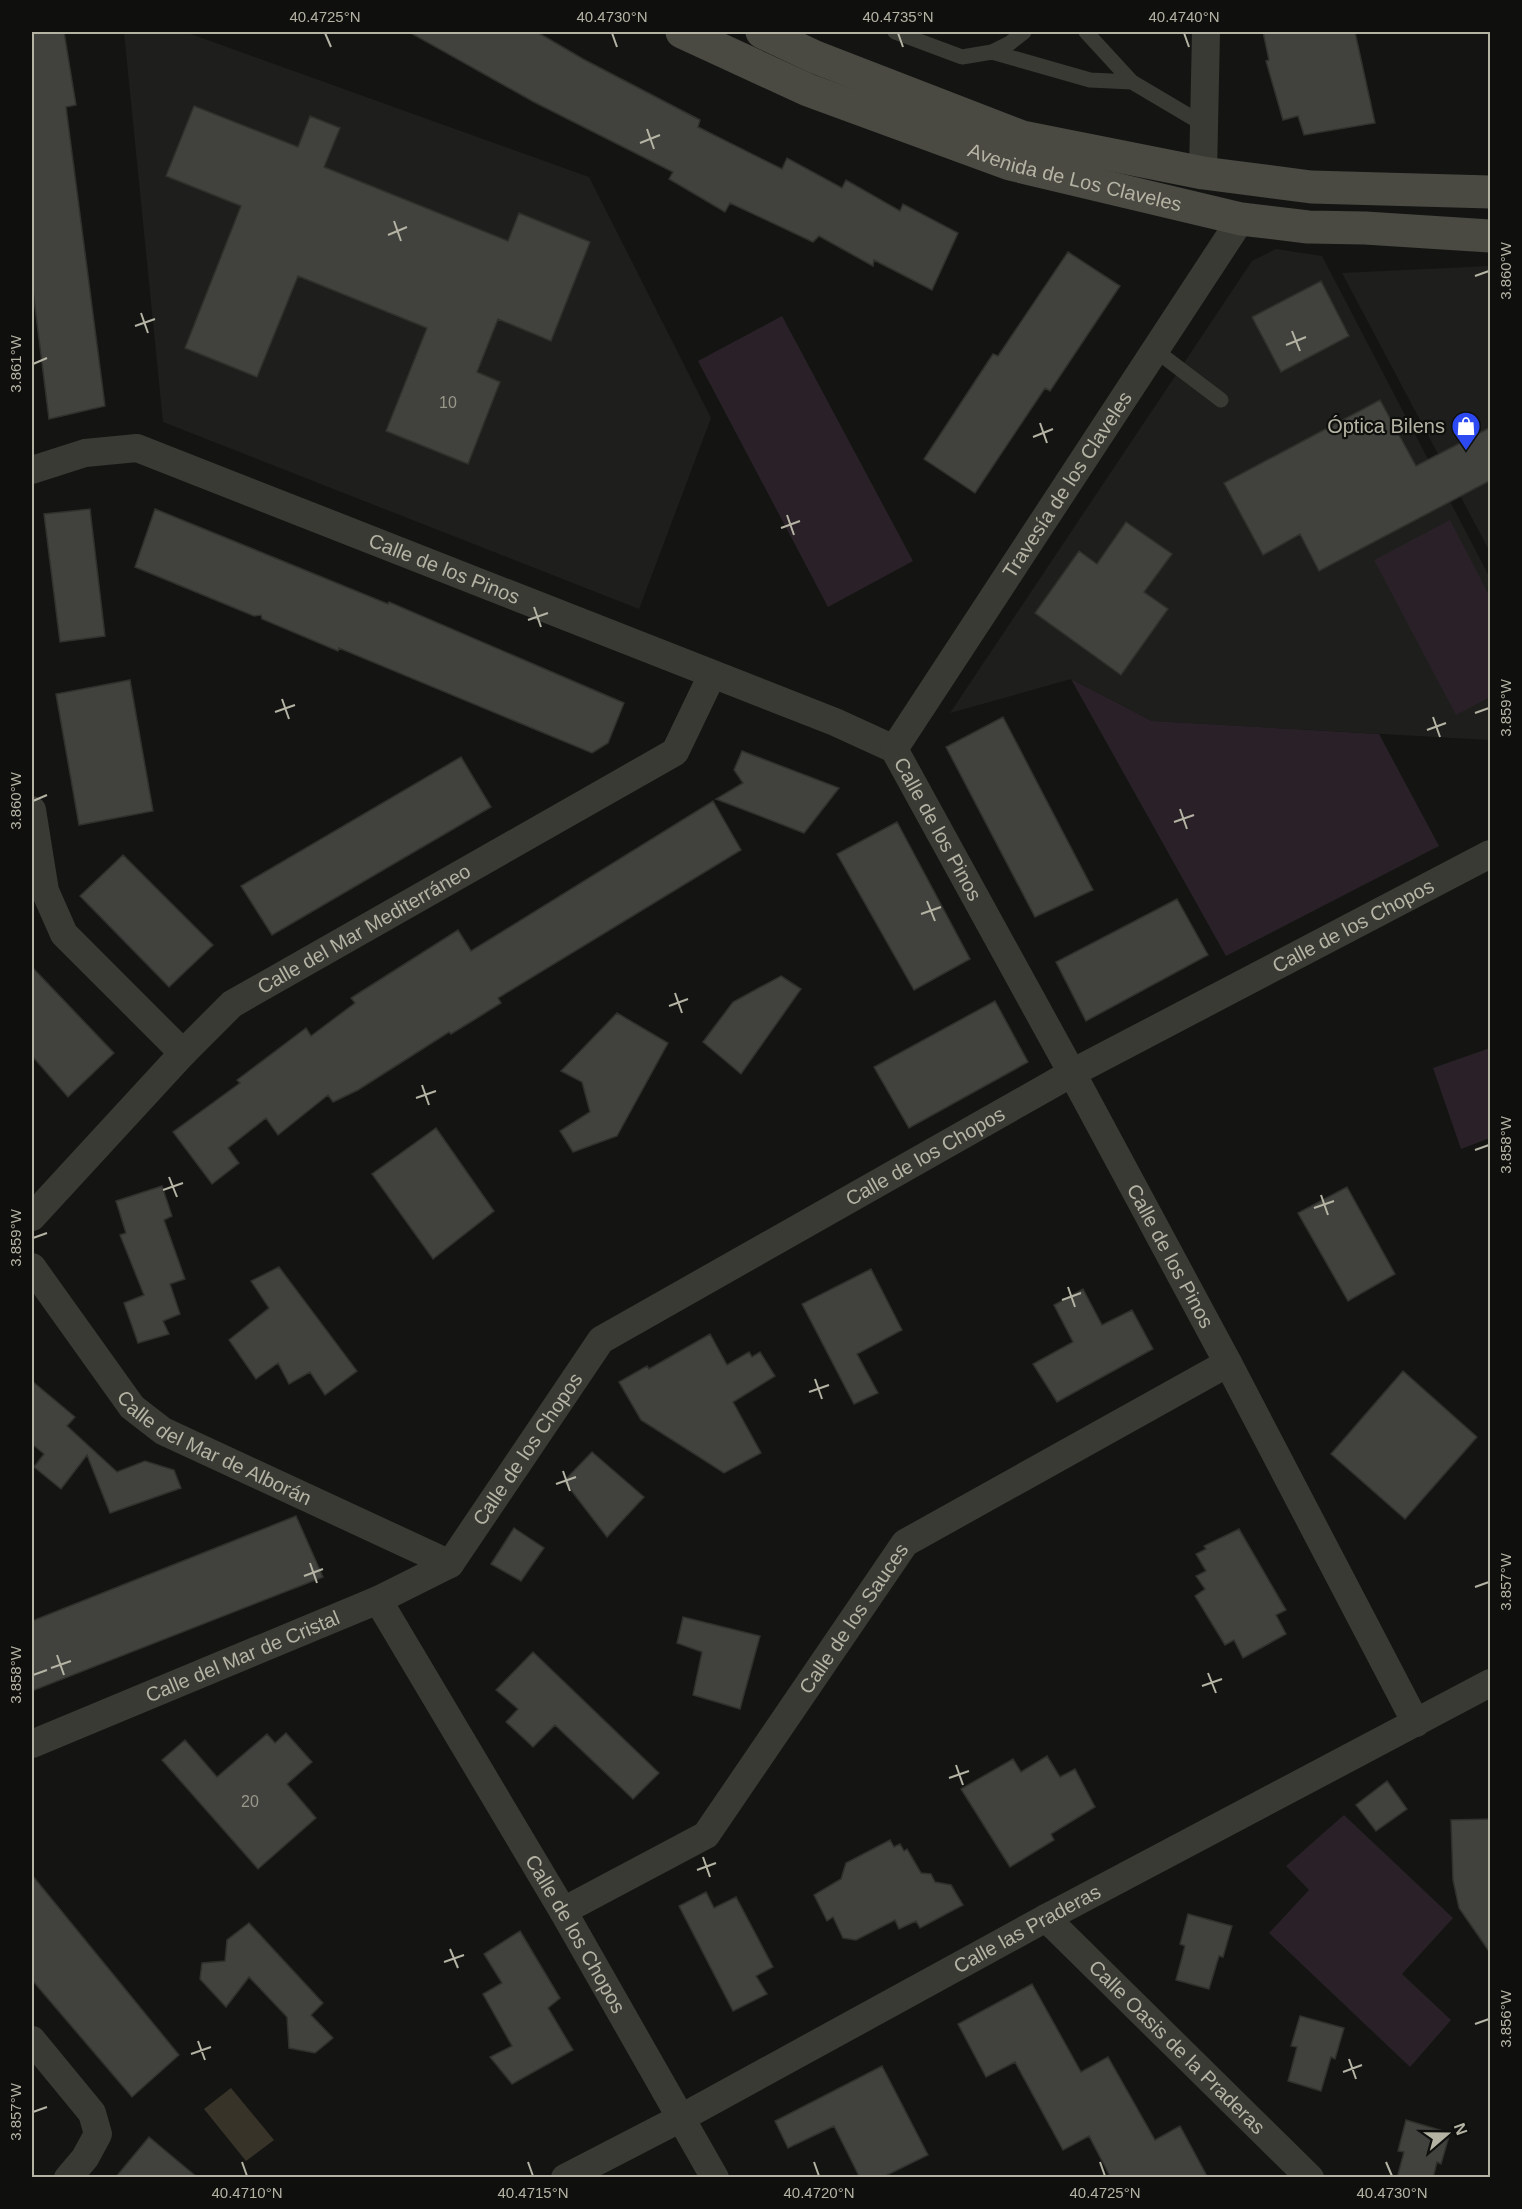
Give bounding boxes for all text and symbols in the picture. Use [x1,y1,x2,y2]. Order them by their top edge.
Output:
text: 40.4725°N [289,8,361,25]
text: 40.4730°N [576,8,648,25]
text: 40.4735°N [862,8,934,25]
text: 40.4740°N [1148,8,1220,25]
street label: Avenida de Los Claveles [965,139,1184,215]
text: 3.860°W [1497,241,1514,300]
text: 3.861°W [7,334,24,393]
street label: Travesía de los Claveles [998,387,1136,582]
house number: 10 [439,394,457,411]
shop icon: Óptica Bilens [1450,410,1482,452]
place label: Óptica Bilens [1327,415,1445,437]
street label: Calle de los Pinos [366,529,523,608]
text: 3.859°W [1497,678,1514,737]
street label: Calle de los Pinos [890,754,986,905]
text: 3.860°W [7,771,24,830]
street label: Calle del Mar Mediterráneo [254,860,474,998]
street label: Calle de los Chopos [1269,875,1437,977]
street label: Calle de los Chopos [842,1103,1008,1210]
text: 3.858°W [1497,1115,1514,1174]
street label: Calle de los Pinos [1123,1180,1218,1332]
text: 3.859°W [7,1208,24,1267]
street label: Calle de los Chopos [468,1369,587,1529]
street label: Calle del Mar de Alborán [113,1386,315,1509]
street label: Calle de los Sauces [795,1539,912,1698]
text: 3.857°W [1497,1552,1514,1611]
street label: Calle del Mar de Cristal [142,1606,343,1707]
text: 3.858°W [7,1645,24,1704]
house number: 20 [241,1793,259,1810]
street label: Calle de los Chopos [521,1851,630,2017]
street label: Calle las Praderas [950,1880,1104,1977]
street label: Calle Oasis de la Praderas [1085,1956,1270,2138]
text: 3.856°W [1497,1989,1514,2048]
text: 3.857°W [7,2082,24,2141]
north arrow [1417,2104,1477,2164]
text: N [1451,2121,1471,2137]
text: 40.4710°N [211,2184,283,2201]
text: 40.4715°N [497,2184,569,2201]
text: 40.4720°N [783,2184,855,2201]
text: 40.4725°N [1069,2184,1141,2201]
text: 40.4730°N [1356,2184,1428,2201]

